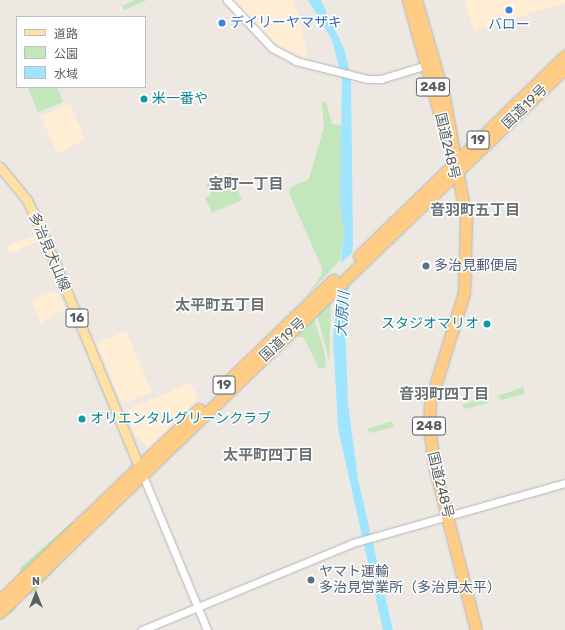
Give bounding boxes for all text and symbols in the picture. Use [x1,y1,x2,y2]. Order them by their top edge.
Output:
marker: バロー [504,5,514,15]
place label: デイリーヤマザキ [230,15,342,31]
legend [16,16,146,88]
place label: バロー [488,17,530,33]
marker: デイリーヤマザキ [217,18,227,28]
text: 道路 [54,27,78,41]
text: 公園 [54,47,78,61]
text: 水域 [54,67,78,81]
road number: 248 [415,76,451,98]
street label: 国道19号 [499,81,551,133]
place label: 米一番や [152,91,208,107]
marker: 米一番や [139,94,149,104]
street label: 国道248号 [431,111,463,181]
road number: 19 [466,129,490,151]
district label: 宝町一丁目 [209,176,283,194]
district label: 音羽町五丁目 [430,202,520,220]
street label: 多治見犬山線 [25,210,73,294]
place label: 多治見郵便局 [434,258,518,274]
marker: 多治見郵便局 [421,261,431,271]
water label: 大原川 [332,291,354,337]
district label: 太平町五丁目 [175,297,265,315]
road number: 16 [65,307,89,329]
street label: 国道19号 [257,315,309,365]
place label: スタジオマリオ [381,316,479,332]
marker: スタジオマリオ [482,319,492,329]
road number: 19 [212,374,236,396]
district label: 音羽町四丁目 [399,386,489,404]
place label: オリエンタルグリーンクラブ [90,411,272,427]
marker: オリエンタルグリーンクラブ [77,414,87,424]
road number: 248 [411,415,447,437]
district label: 太平町四丁目 [223,447,313,465]
street label: 国道248号 [424,450,456,520]
place label: ヤマト運輸 多治見営業所（多治見太平） [319,564,501,596]
north arrow [16,574,56,614]
text: N [32,575,40,588]
marker: ヤマト運輸 多治見営業所（多治見太平） [306,575,316,585]

